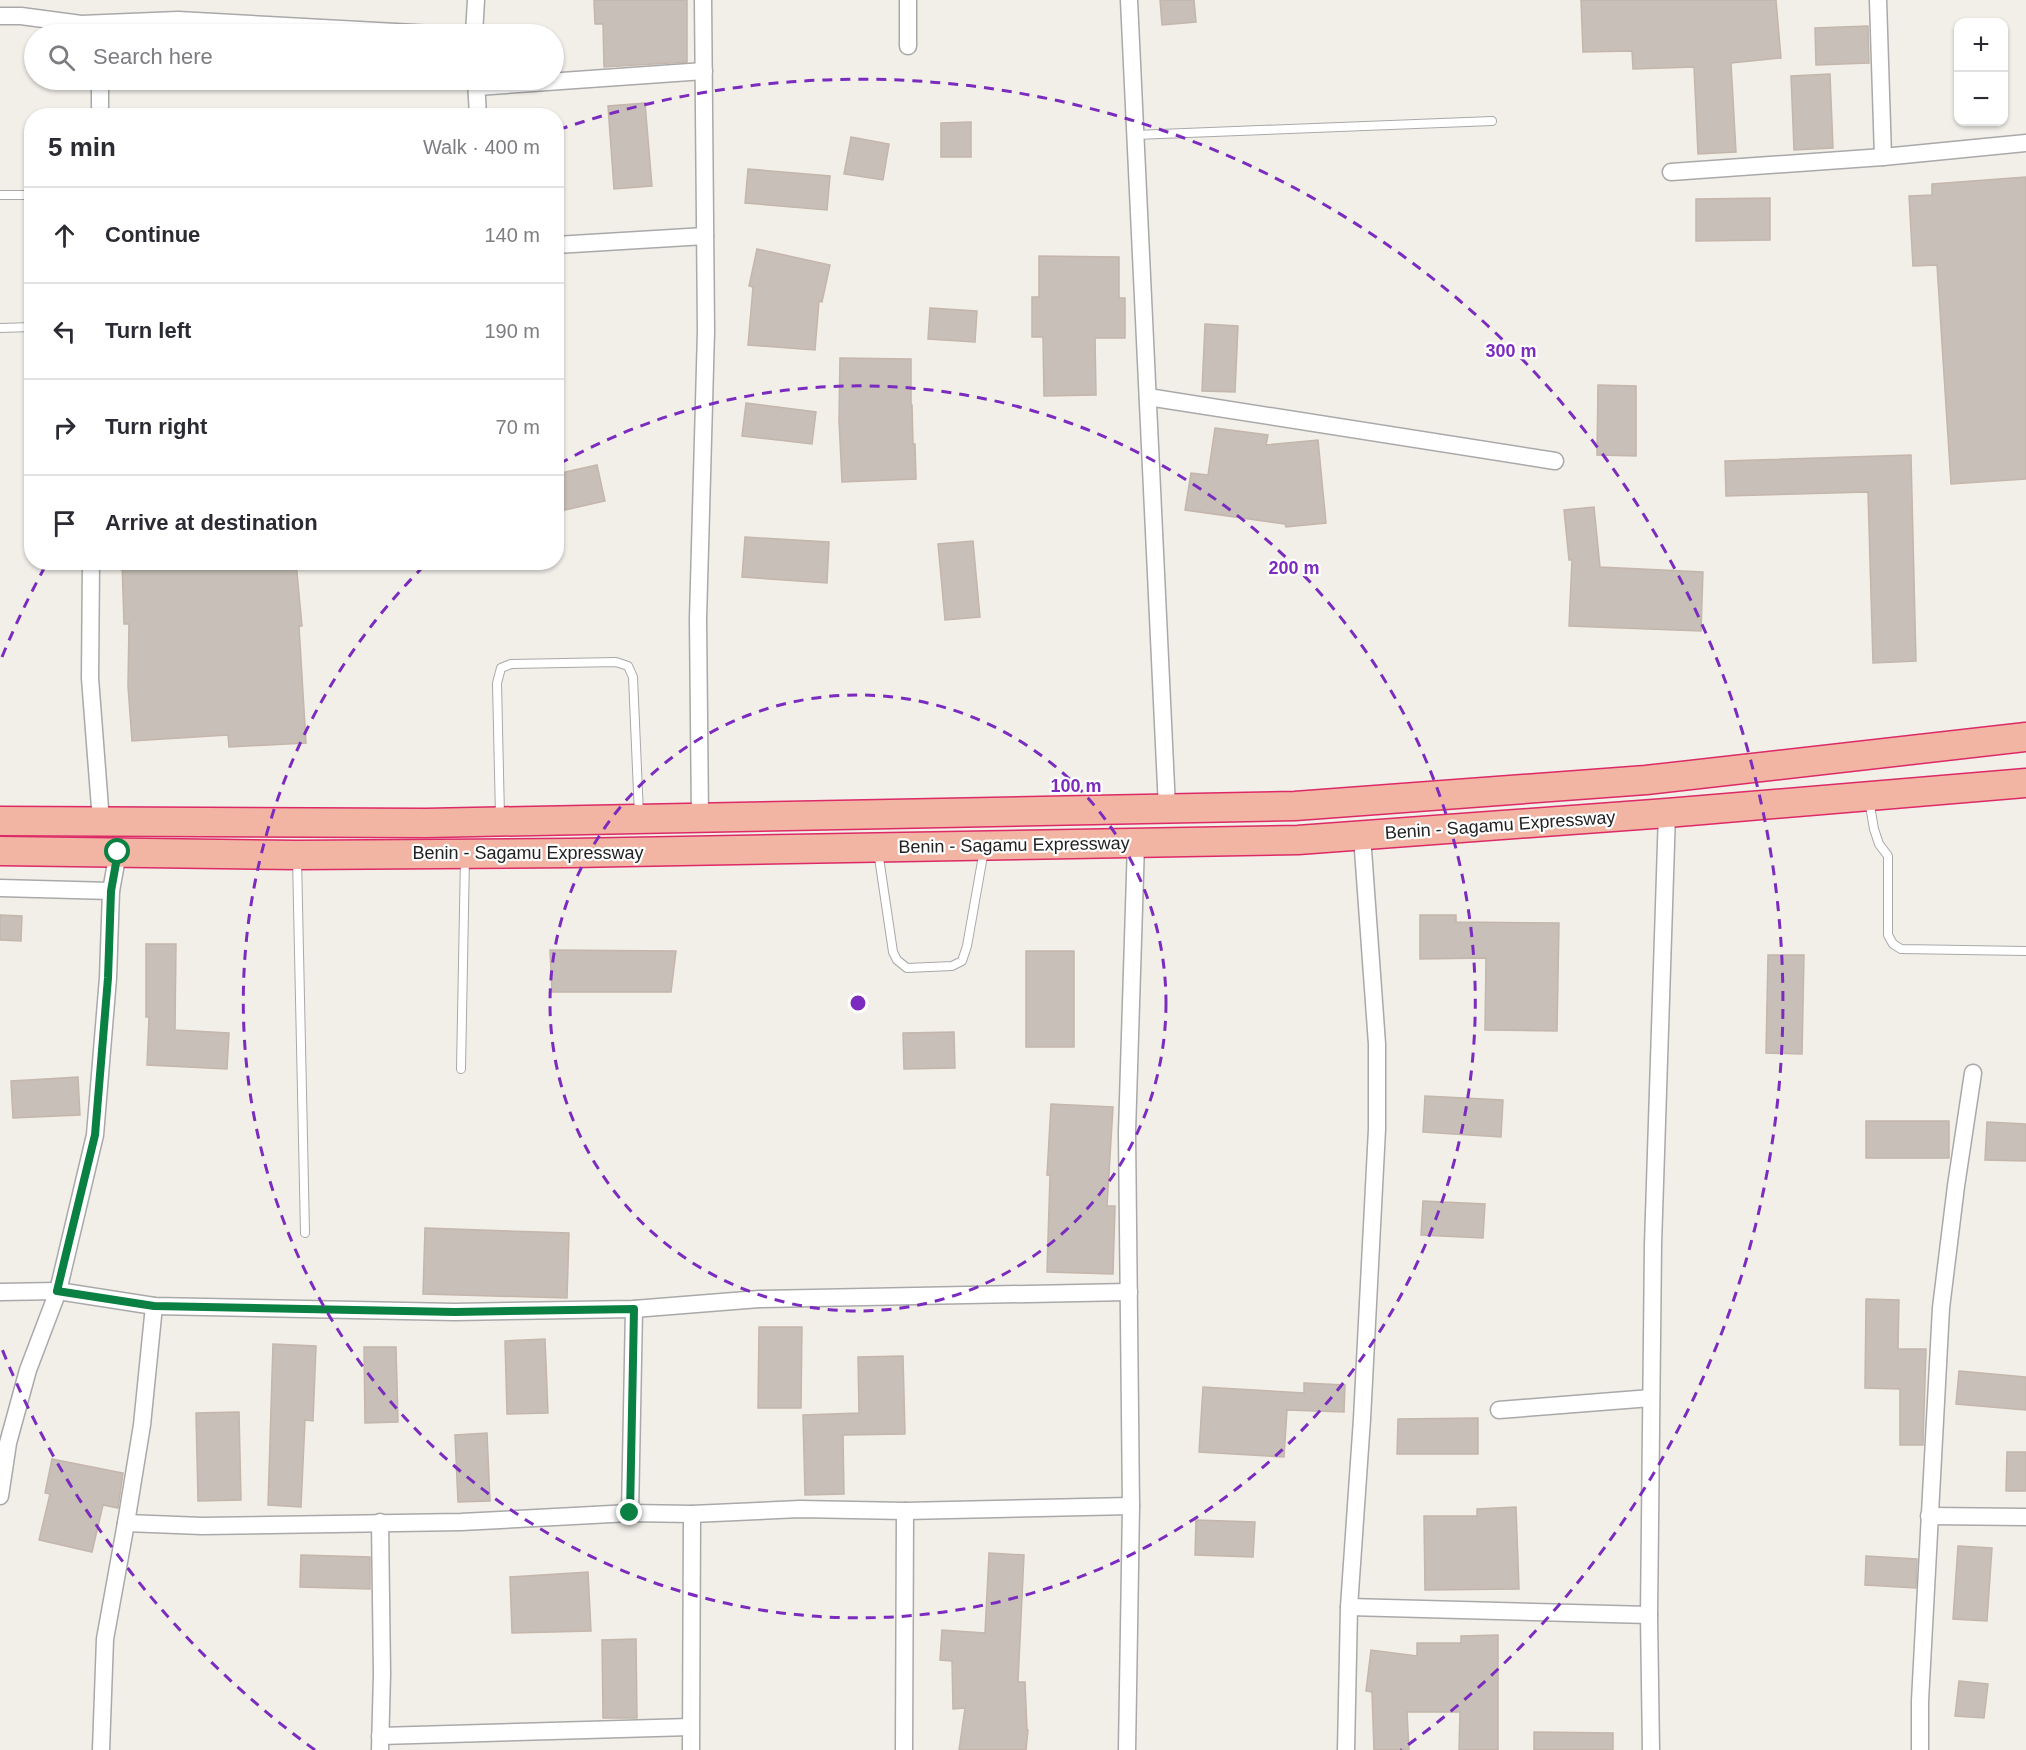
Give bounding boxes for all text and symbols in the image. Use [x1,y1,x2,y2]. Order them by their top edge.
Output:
map controls [1954,18,2008,126]
button: + [1954,18,2008,72]
search box [24,24,564,90]
icon: search [45,41,78,74]
text: Search here [93,44,213,69]
button: − [1954,72,2008,126]
text: 5 min [48,132,116,162]
text: Walk · 400 m [423,136,540,158]
icon: ahead [48,219,81,252]
text: Continue [105,222,200,247]
text: 140 m [484,224,540,246]
icon: left [48,315,81,348]
text: Turn left [105,318,191,343]
text: 190 m [484,320,540,342]
text: 300 m [1485,341,1537,361]
icon: right [48,411,81,444]
text: Turn right [105,414,207,439]
text: 70 m [496,416,540,438]
icon: arrive [48,507,81,540]
text: Arrive at destination [105,510,318,535]
text: 200 m [1268,558,1320,578]
text: 100 m [1050,776,1102,796]
street label: Benin - Sagamu Expressway [1384,807,1616,843]
street label: Benin - Sagamu Expressway [898,833,1130,857]
route start [104,838,130,864]
street label: Benin - Sagamu Expressway [412,843,644,863]
centre of rings [848,993,868,1013]
route end [616,1499,642,1525]

